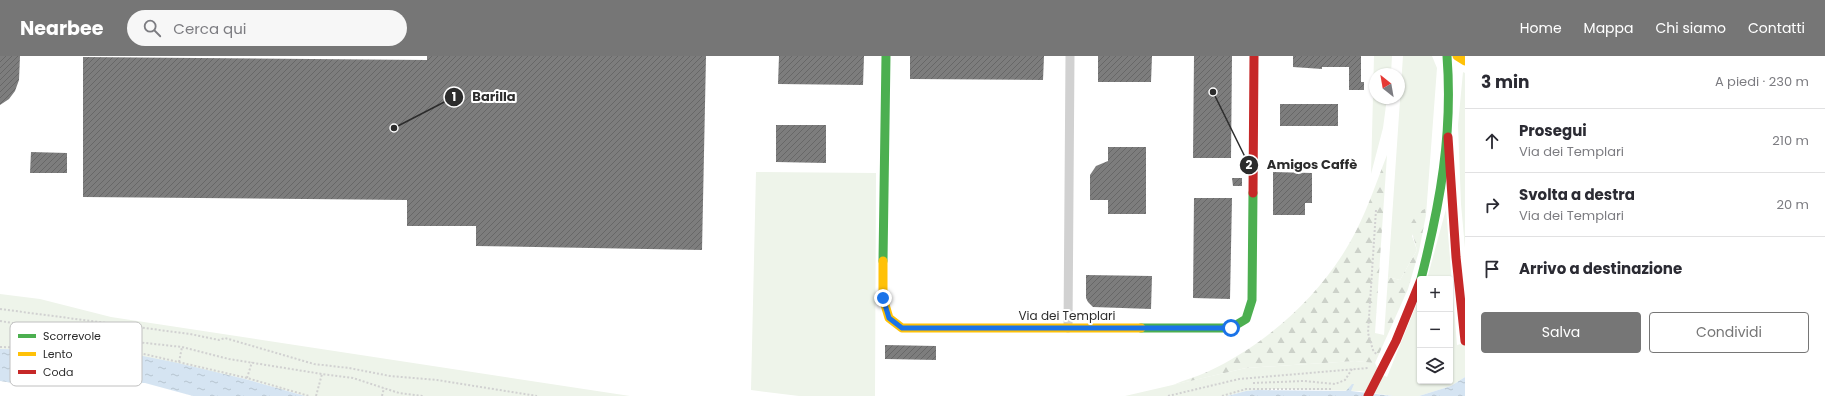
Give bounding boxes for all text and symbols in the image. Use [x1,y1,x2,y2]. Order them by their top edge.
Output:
search box [127,10,407,46]
text: Nearbee [20,15,103,42]
icon: search [141,17,163,39]
text: Cerca qui [173,18,247,39]
text: Home [1520,18,1562,38]
text: Mappa [1584,18,1634,38]
text: Chi siamo [1656,18,1726,38]
text: Contatti [1748,18,1805,38]
north arrow [1369,68,1405,104]
text: 3 min [1481,70,1529,94]
text: A piedi · 230 m [1715,72,1809,91]
callout: Barilla [444,84,524,109]
text: Barilla [472,87,516,106]
text: 1 [452,88,456,105]
text: Prosegui [1519,120,1587,141]
icon: ahead [1481,130,1503,152]
text: 210 m [1772,131,1809,150]
text: Via dei Templari [1519,142,1624,161]
callout: Amigos Caffè [1239,152,1365,177]
text: Amigos Caffè [1267,155,1357,174]
text: 2 [1246,156,1253,173]
text: Svolta a destra [1519,184,1635,205]
icon: right [1481,194,1503,216]
text: 20 m [1776,195,1809,214]
text: Via dei Templari [1519,206,1624,225]
icon: arrive [1481,258,1503,280]
text: Arrivo a destinazione [1519,258,1682,279]
map controls [1417,276,1453,384]
button: + [1417,276,1453,312]
route end [874,289,892,307]
street label: Via dei Templari [1019,307,1116,324]
button: − [1417,312,1453,348]
button: Salva [1481,312,1641,353]
button: Condividi [1649,312,1809,353]
route start [1222,319,1240,337]
legend [10,322,142,386]
text: Scorrevole [43,328,101,344]
text: Lento [43,346,73,362]
button: layers [1417,348,1453,384]
text: Coda [43,364,73,380]

